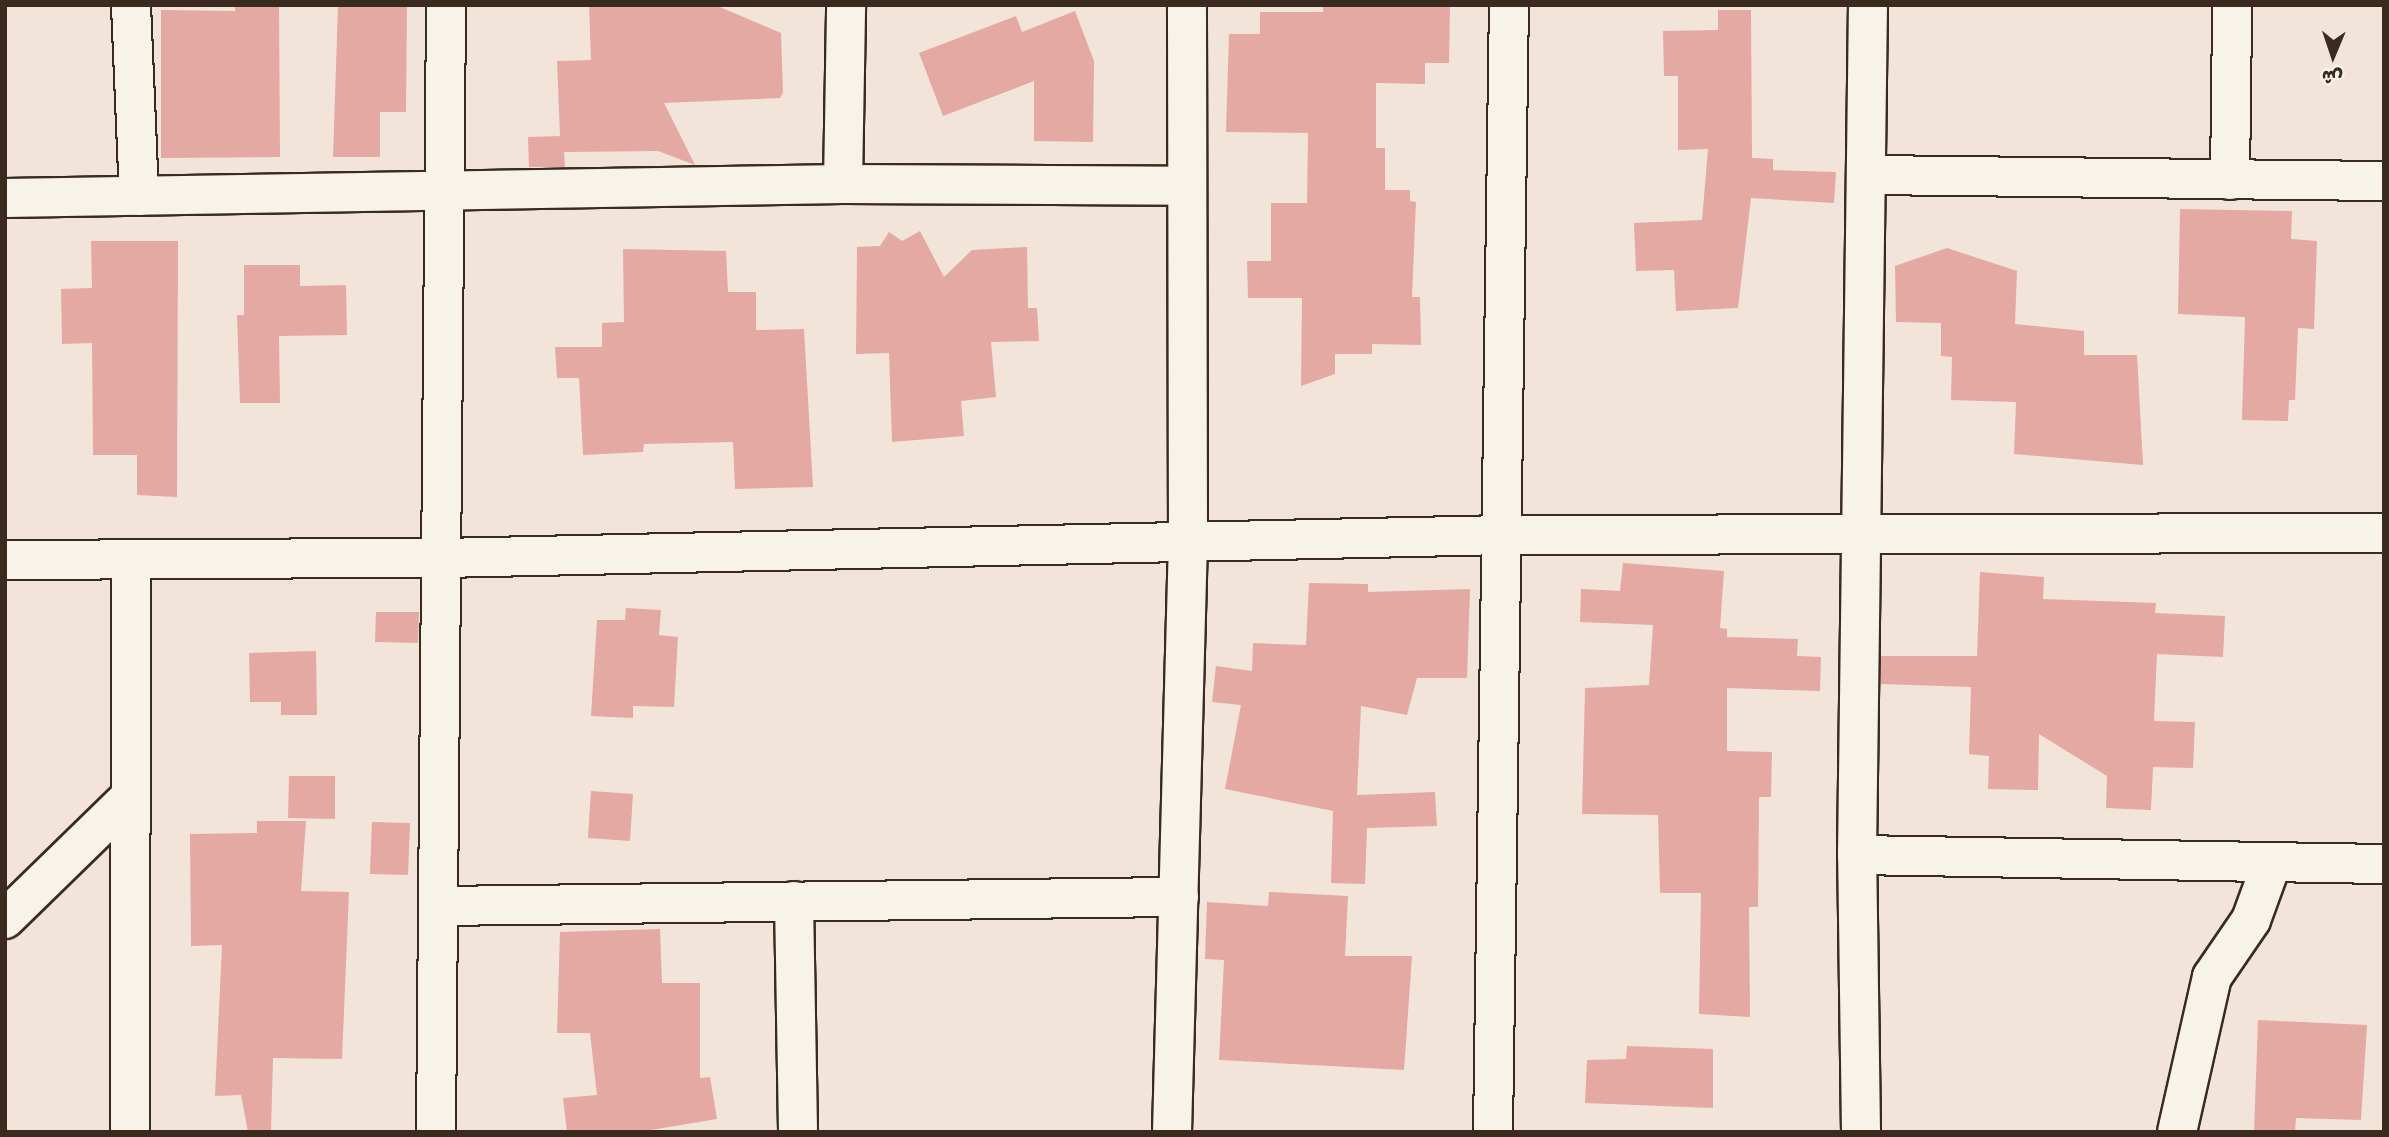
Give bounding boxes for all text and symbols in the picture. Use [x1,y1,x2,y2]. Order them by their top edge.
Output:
north arrow [2298,21,2368,91]
text: ش [2321,61,2343,94]

